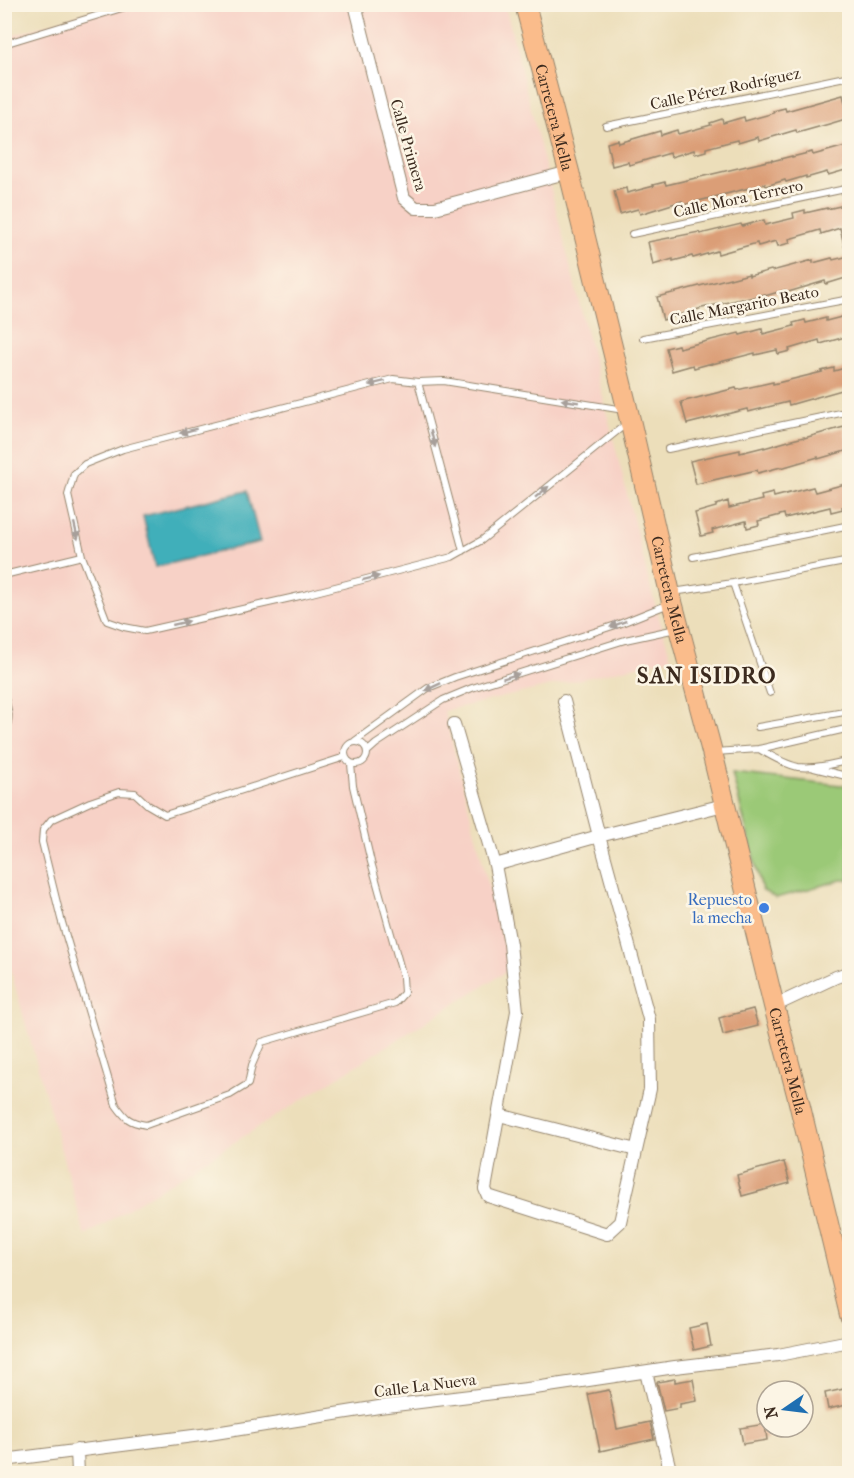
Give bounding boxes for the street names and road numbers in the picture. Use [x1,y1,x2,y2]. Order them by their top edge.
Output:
street label: Carretera Mella [531,62,577,173]
street label: Calle Pérez Rodríguez [648,63,802,114]
street label: Calle Primera [386,97,431,194]
street label: Calle Mora Terrero [672,175,805,221]
street label: Calle Margarito Beato [668,282,820,329]
street label: Carretera Mella [647,534,692,646]
street label: Carretera Mella [765,1005,811,1117]
street label: Calle La Nueva [373,1370,478,1401]

